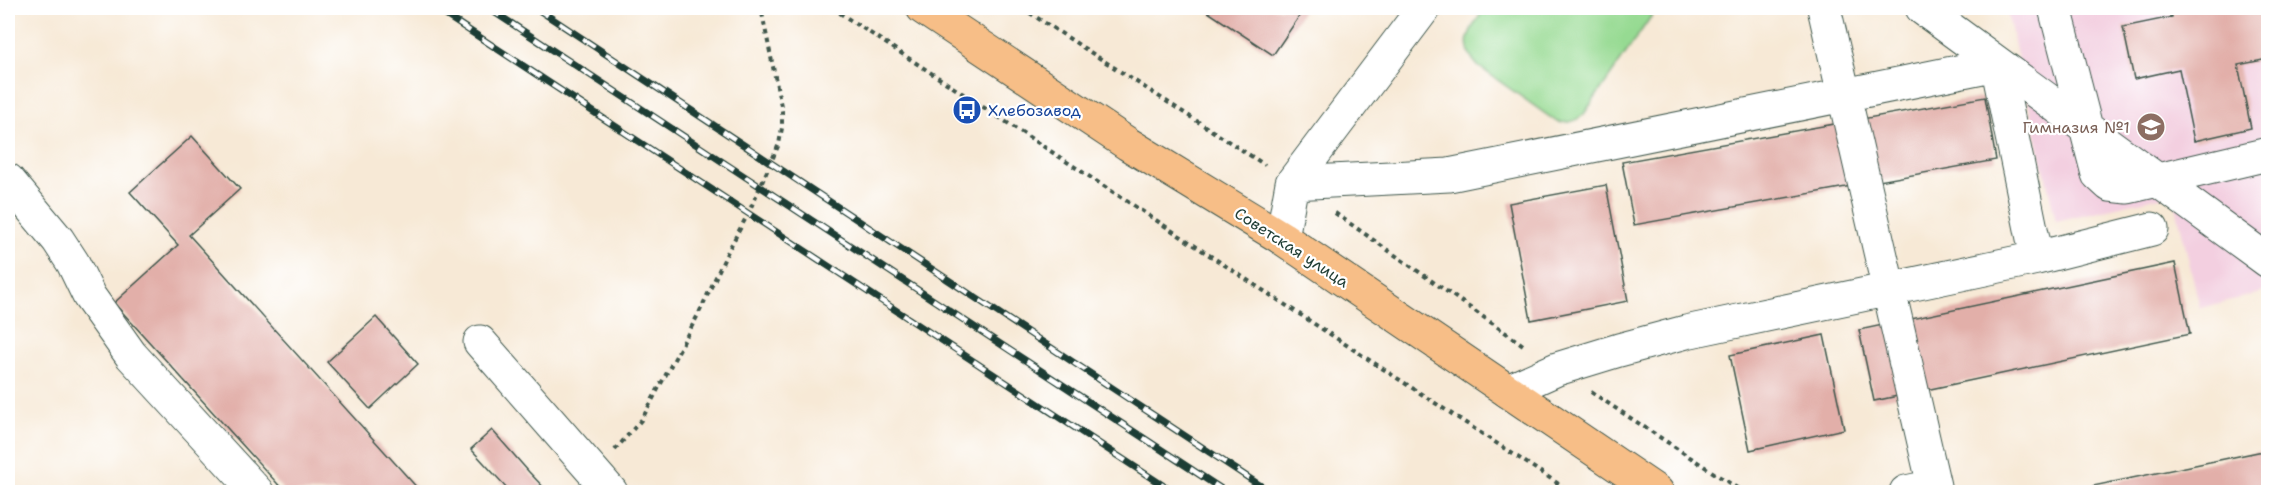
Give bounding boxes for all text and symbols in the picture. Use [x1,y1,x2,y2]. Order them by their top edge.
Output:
bus stop icon: Хлебозавод [951,94,983,126]
place label: Хлебозавод [988,100,1081,121]
school or university icon: Гимназия №1 [2135,111,2167,143]
place label: Гимназия №1 [2022,117,2130,138]
street label: Советская улица [1231,203,1353,292]

